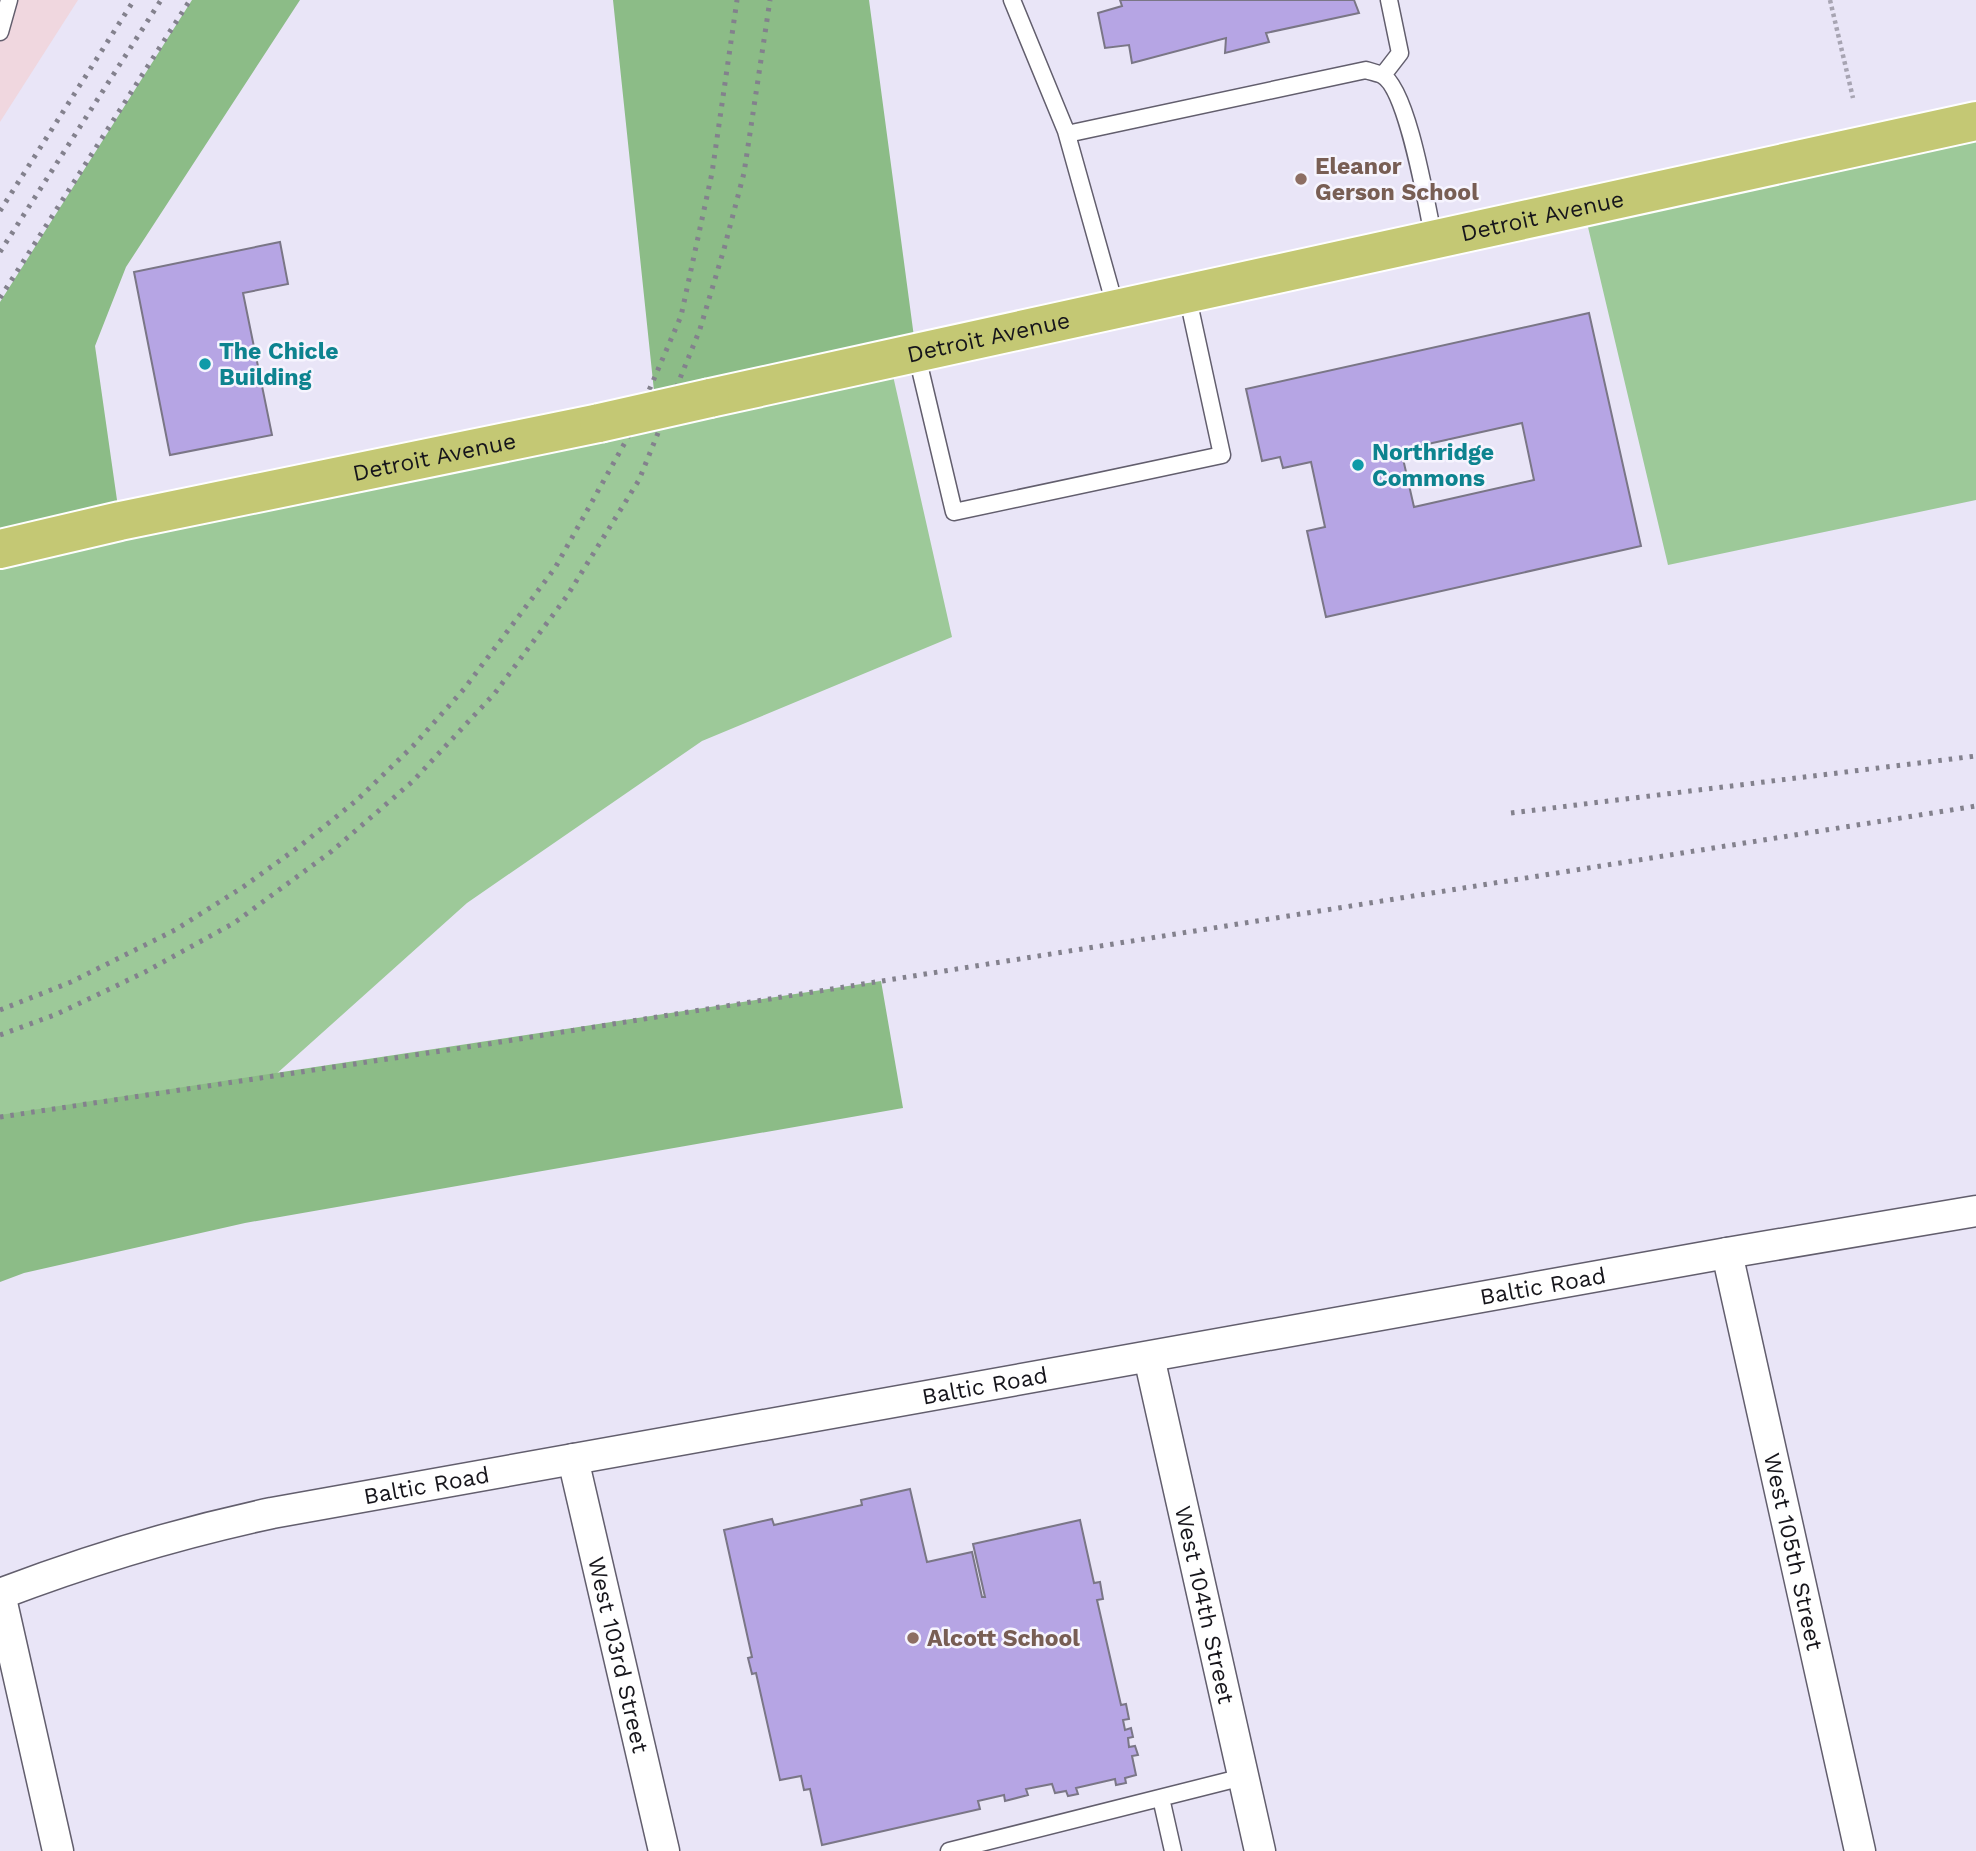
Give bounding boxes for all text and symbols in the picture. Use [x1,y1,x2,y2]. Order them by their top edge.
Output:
place label: Eleanor Gerson School [1315,153,1479,206]
marker: Eleanor Gerson School [1293,171,1309,187]
street label: Detroit Avenue [1458,185,1626,247]
street label: Detroit Avenue [904,307,1073,369]
place label: The Chicle Building [219,338,339,391]
marker: The Chicle Building [197,356,213,372]
street label: Detroit Avenue [350,427,518,487]
place label: Northridge Commons [1372,439,1494,492]
marker: Northridge Commons [1350,457,1366,473]
street label: Baltic Road [1478,1262,1608,1311]
street label: Baltic Road [920,1362,1050,1411]
street label: West 105th Street [1758,1451,1828,1653]
street label: Baltic Road [362,1461,492,1510]
street label: West 104th Street [1169,1503,1240,1707]
street label: West 103rd Street [582,1554,654,1756]
place label: Alcott School [927,1625,1080,1652]
marker: Alcott School [905,1630,921,1646]

